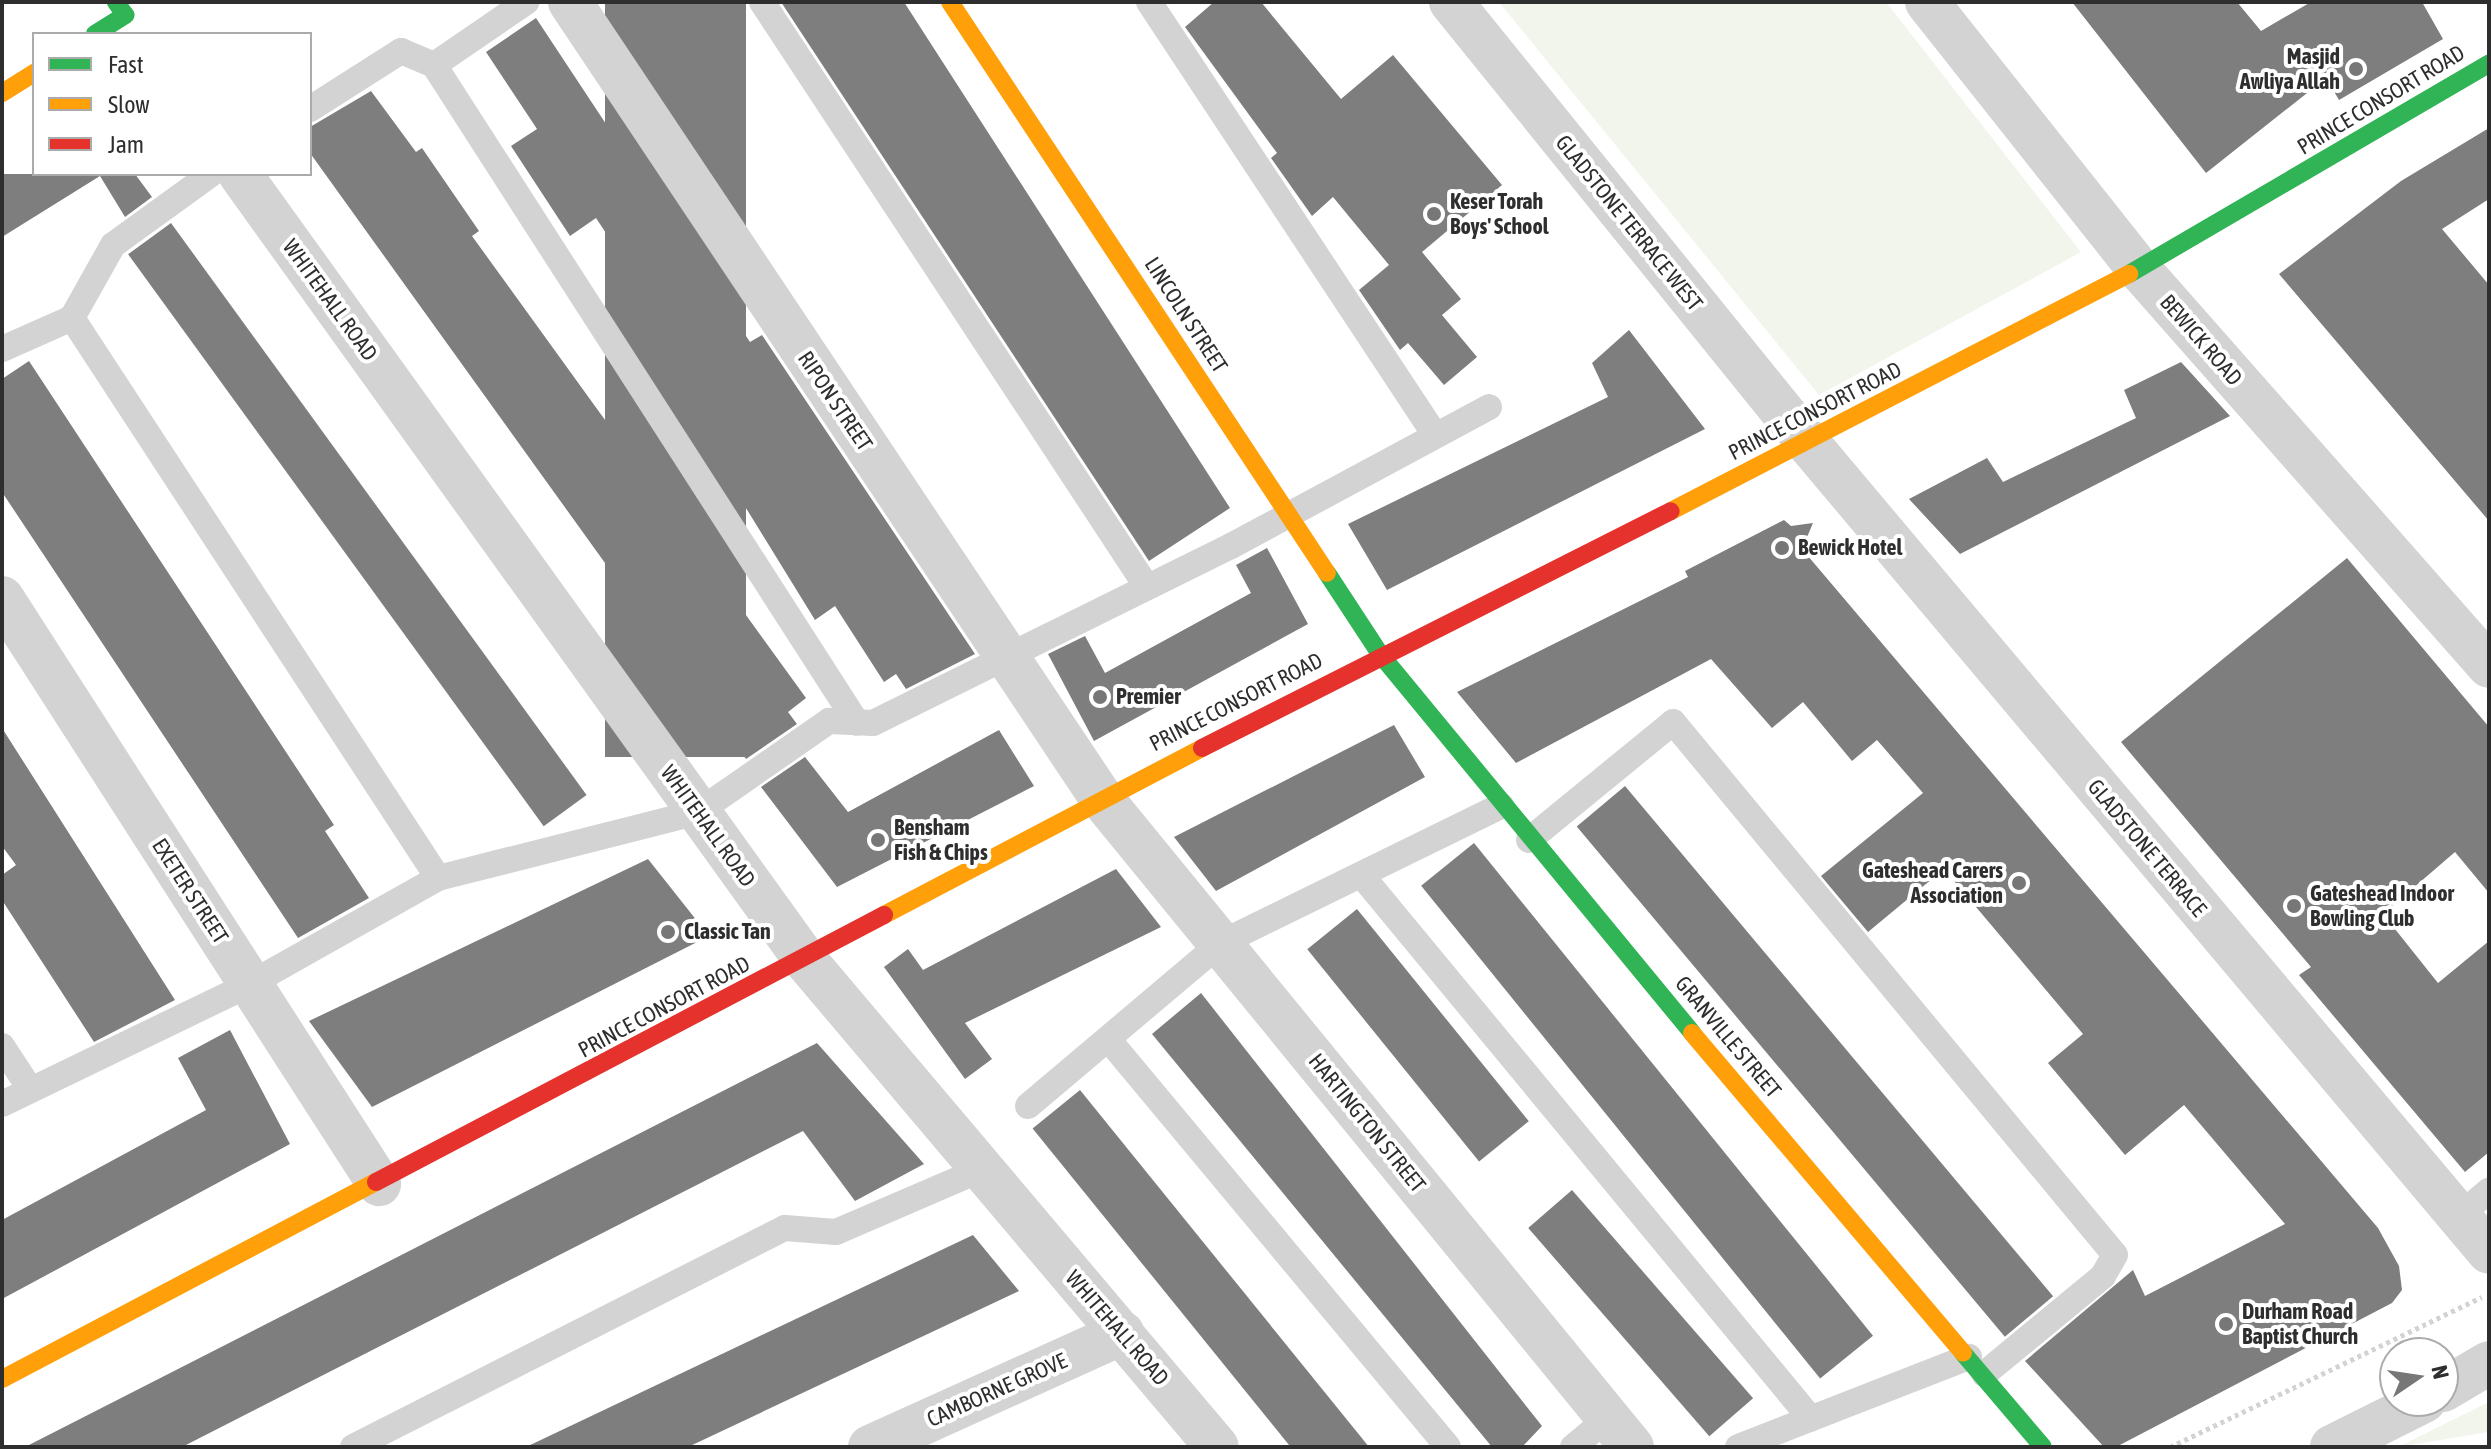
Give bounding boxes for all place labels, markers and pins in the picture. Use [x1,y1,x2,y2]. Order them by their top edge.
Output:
place label: Masjid Awliya Allah [2240,43,2340,94]
marker: Masjid Awliya Allah [2347,60,2365,78]
place label: Keser Torah Boys' School [1450,188,1549,240]
marker: Keser Torah Boys' School [1425,205,1443,223]
place label: Bewick Hotel [1798,535,1902,561]
marker: Bewick Hotel [1773,539,1791,557]
place label: Premier [1116,684,1181,710]
marker: Premier [1091,688,1109,706]
place label: Bensham Fish & Chips [894,814,988,866]
marker: Bensham Fish & Chips [869,831,887,849]
place label: Gateshead Carers Association [1862,857,2003,908]
marker: Gateshead Carers Association [2010,874,2028,892]
place label: Gateshead Indoor Bowling Club [2310,880,2454,932]
marker: Gateshead Indoor Bowling Club [2285,897,2303,915]
place label: Classic Tan [684,919,771,945]
marker: Classic Tan [659,923,677,941]
place label: Durham Road Baptist Church [2242,1298,2358,1350]
marker: Durham Road Baptist Church [2217,1315,2235,1333]

